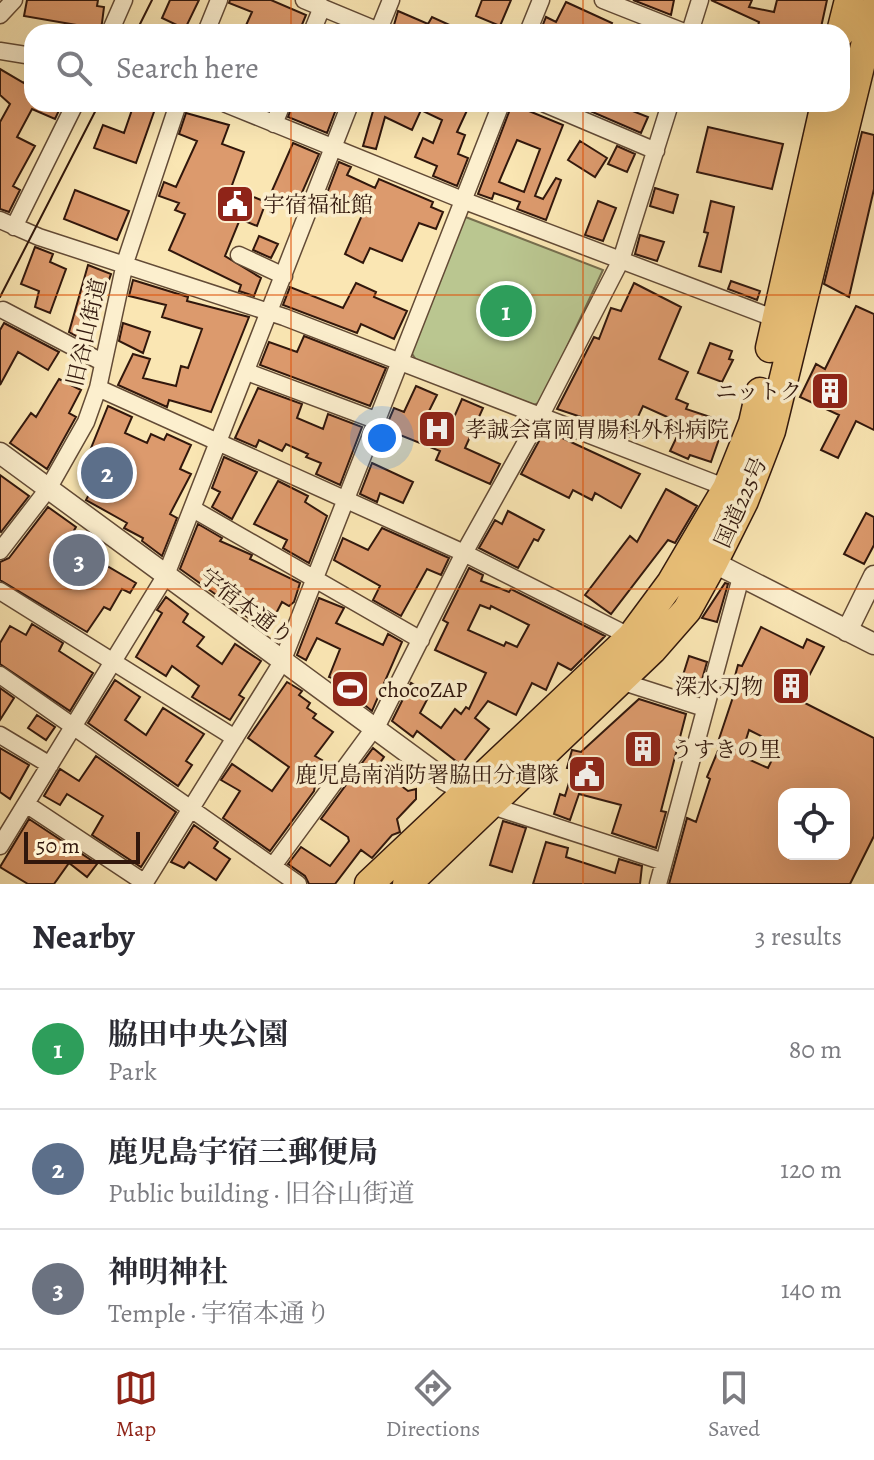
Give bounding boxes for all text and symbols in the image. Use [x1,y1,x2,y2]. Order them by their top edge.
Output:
search box [24,24,850,112]
icon: search [52,46,96,90]
text: Search here [116,48,259,88]
public building icon: 宇宿福祉館 [214,183,256,225]
place label: 宇宿福祉館 [263,190,373,220]
street label: 旧谷山街道 [60,275,114,389]
pin: 1 [480,281,532,341]
building icon: ニットク [809,370,851,412]
place label: ニットク [715,377,802,407]
hospital icon: 孝誠会富岡胃腸科外科病院 [416,408,458,450]
place label: 孝誠会富岡胃腸科外科病院 [465,415,729,445]
your location [362,418,402,458]
pin: 2 [81,443,133,503]
street label: 国道225号 [708,452,774,553]
pin: 3 [53,530,105,590]
street label: 宇宿本通り [193,562,299,652]
building icon: 深水刃物 [770,665,812,707]
sports icon: chocoZAP [329,668,371,710]
place label: 深水刃物 [675,672,763,702]
place label: chocoZAP [378,675,467,705]
building icon: うすきの里 [622,728,664,770]
place label: うすきの里 [671,735,781,765]
public building icon: 鹿児島南消防署脇田分遣隊 [566,753,608,795]
place label: 鹿児島南消防署脇田分遣隊 [295,760,559,790]
map controls [778,788,850,860]
button: locate [778,788,850,860]
scale bar [24,828,140,864]
text: 50 m [36,831,80,861]
text: Nearby [32,913,135,960]
text: 3 results [755,919,842,954]
text: 脇田中央公園 [108,1014,288,1054]
text: 1 [53,1032,63,1067]
text: 80 m [789,1032,842,1067]
text: Park [108,1054,157,1089]
text: 鹿児島宇宿三郵便局 [108,1132,378,1172]
text: 2 [52,1152,64,1187]
text: 120 m [780,1152,842,1187]
text: Public building · 旧谷山街道 [108,1176,414,1211]
text: 神明神社 [108,1252,228,1292]
text: 3 [52,1272,64,1307]
text: 140 m [781,1272,842,1307]
text: Temple · 宇宿本通り [108,1296,331,1331]
tab: Map [114,1366,158,1444]
tab: Directions [386,1366,480,1444]
tab: Saved [708,1366,760,1444]

